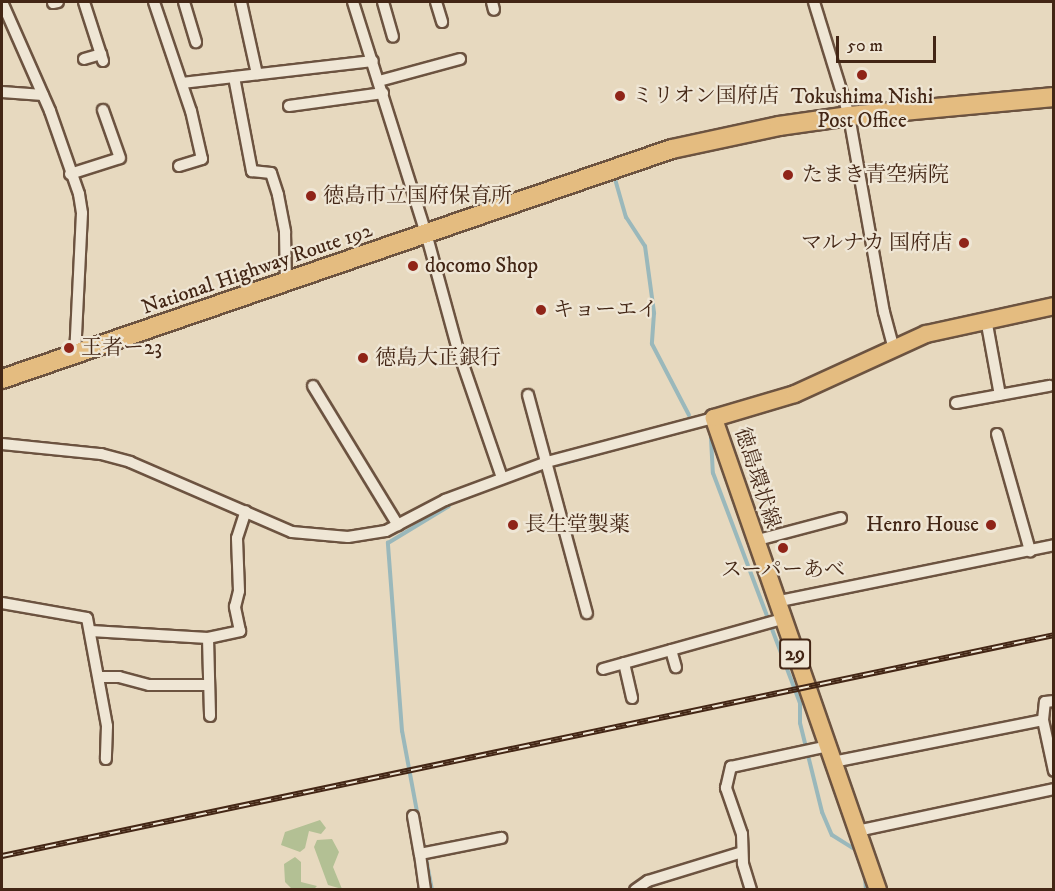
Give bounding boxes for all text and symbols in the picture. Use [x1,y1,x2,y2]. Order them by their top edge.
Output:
scale bar [839,24,940,62]
text: 50 m [847,35,883,57]
marker: Tokushima Nishi Post Office [855,68,869,82]
place label: ミリオン国府店 [632,83,779,109]
place label: Tokushima Nishi Post Office [791,84,933,134]
marker: ミリオン国府店 [613,89,627,103]
place label: たまき青空病院 [802,162,949,188]
marker: たまき青空病院 [779,166,797,184]
place label: 徳島市立国府保育所 [323,183,512,209]
marker: 徳島市立国府保育所 [304,189,318,203]
street label: National Highway Route 192 [138,218,376,320]
place label: マルナカ 国府店 [800,230,952,256]
marker: マルナカ 国府店 [957,236,971,250]
place label: docomo Shop [425,253,538,279]
marker: docomo Shop [406,259,420,273]
place label: キョーエイ [553,297,658,323]
marker: キョーエイ [534,303,548,317]
place label: 王者ー23 [81,335,162,361]
marker: 王者ー23 [62,341,76,355]
place label: 徳島大正銀行 [375,345,501,371]
marker: 徳島大正銀行 [356,351,370,365]
street label: 徳島環状線 [729,424,785,532]
place label: 長生堂製薬 [525,512,630,538]
place label: Henro House [866,512,979,538]
marker: 長生堂製薬 [506,518,520,532]
marker: Henro House [984,518,998,532]
marker: スーパーあべ [776,541,790,555]
place label: スーパーあべ [721,557,845,583]
road number: 29 [778,637,812,671]

